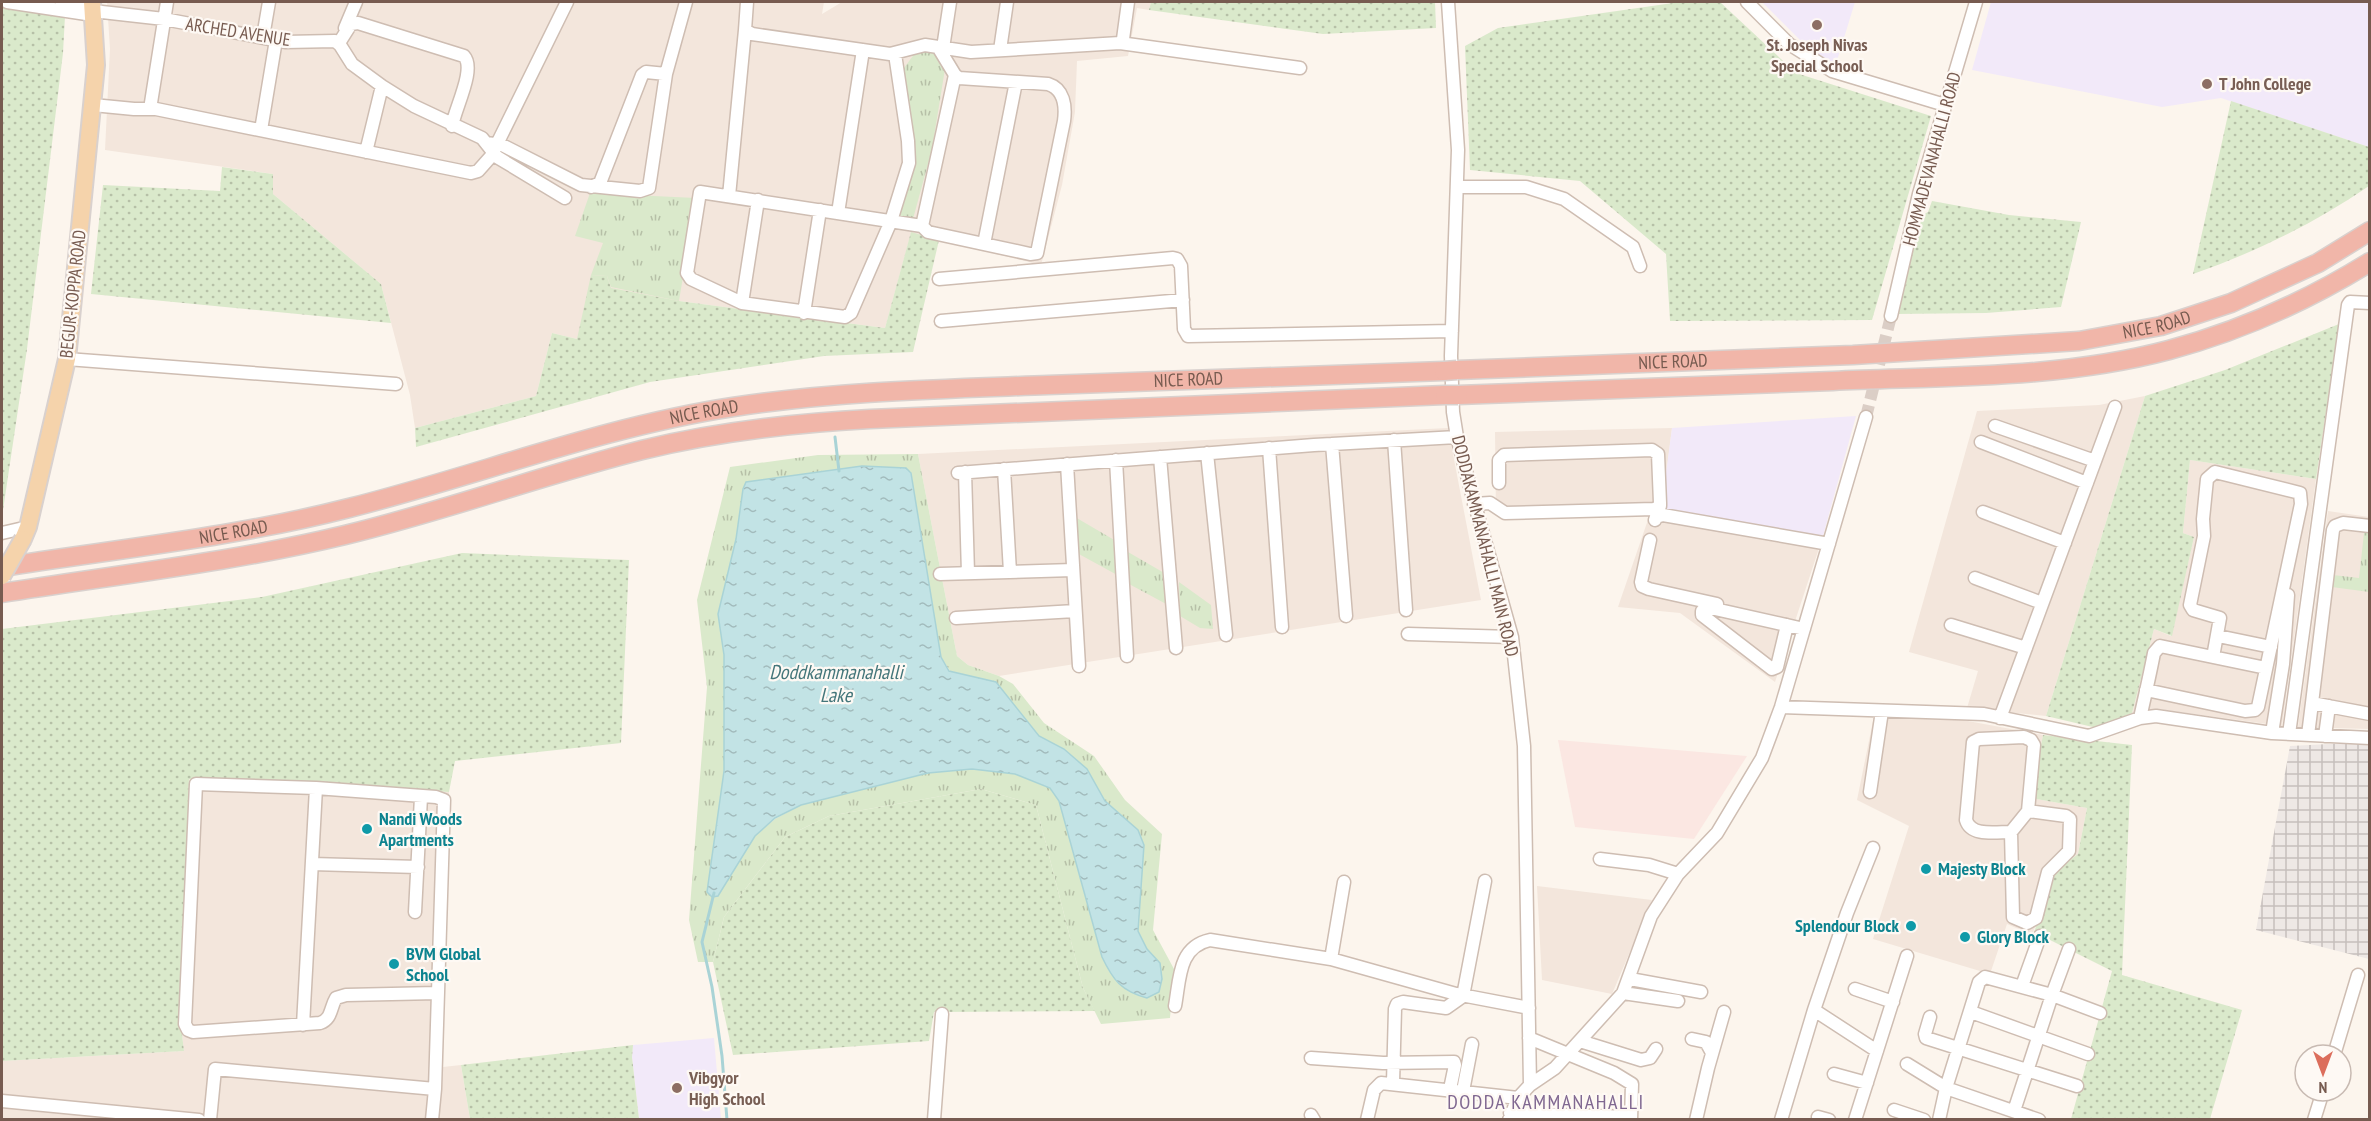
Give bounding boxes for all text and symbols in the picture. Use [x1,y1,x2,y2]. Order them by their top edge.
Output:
street label: ARCHED AVENUE [184,12,292,51]
marker: St. Joseph Nivas Special School [1810,18,1824,32]
place label: St. Joseph Nivas Special School [1766,33,1868,77]
street label: HOMMADEVANAHALLI ROAD [1897,69,1966,248]
place label: T John College [2219,72,2312,95]
marker: T John College [2200,77,2214,91]
street label: BEGUR-KOPPA ROAD [54,229,91,359]
street label: NICE ROAD [2121,305,2193,344]
street label: NICE ROAD [1638,349,1708,374]
street label: NICE ROAD [1153,366,1223,392]
street label: NICE ROAD [667,394,740,429]
street label: DODDAKAMMANAHALLI MAIN ROAD [1447,433,1524,659]
street label: NICE ROAD [197,514,270,549]
water label: Doddkammanahalli Lake [769,659,905,708]
place label: Nandi Woods Apartments [378,807,462,851]
marker: Nandi Woods Apartments [360,822,374,836]
place label: Majesty Block [1938,857,2026,880]
marker: Majesty Block [1919,862,1933,876]
place label: Splendour Block [1795,914,1900,937]
marker: Splendour Block [1904,919,1918,933]
place label: Glory Block [1977,925,2050,948]
marker: Glory Block [1958,930,1972,944]
place label: BVM Global School [406,942,481,986]
marker: BVM Global School [387,957,401,971]
north arrow [2293,1043,2353,1103]
place label: Vibgyor High School [688,1066,766,1110]
text: N [2319,1078,2327,1098]
marker: Vibgyor High School [670,1081,684,1095]
district label: DODDA KAMMANAHALLI [1447,1089,1645,1115]

